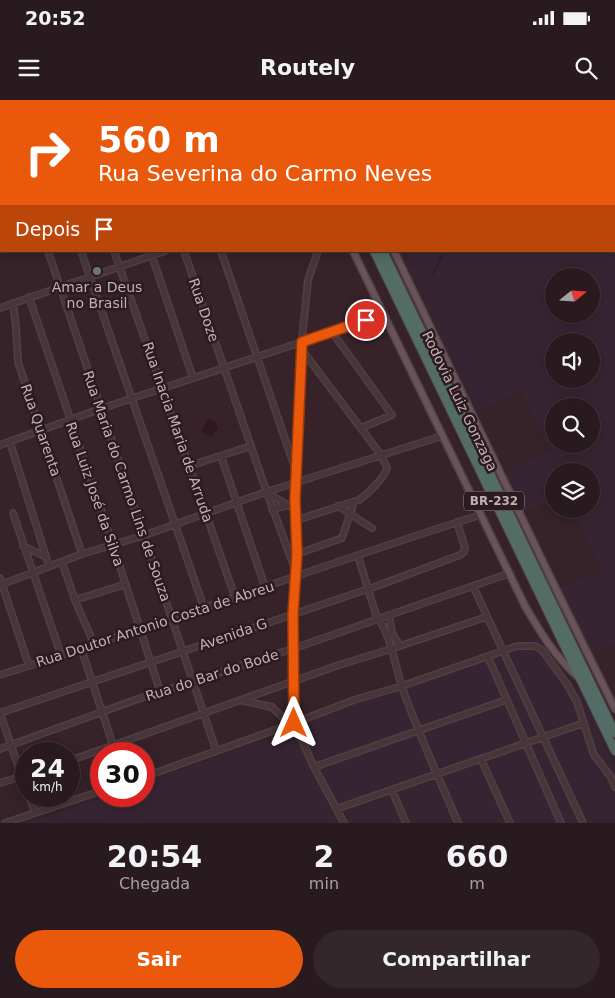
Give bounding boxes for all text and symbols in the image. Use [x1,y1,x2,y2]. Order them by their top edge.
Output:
text: 20:52 [25,7,85,29]
icon: menu [15,54,43,82]
icon: search [572,54,600,82]
text: Routely [260,55,355,80]
icon: right [15,120,80,185]
text: 560 m [98,120,220,160]
text: Rua Severina do Carmo Neves [98,161,432,186]
icon: arrive [90,215,118,243]
text: Depois [15,218,80,240]
marker: Amar a Deus no Brasil [91,265,103,277]
north arrow [545,268,600,322]
map controls [545,268,600,518]
street label: Rua Doze [186,276,222,344]
place label: Amar a Deus no Brasil [52,279,142,311]
pin [345,299,387,341]
icon: arrive [352,306,380,334]
street label: Rodovia Luiz Gonzaga [419,328,501,474]
button: sound [545,333,600,388]
street label: Rua Inacia Maria de Arruda [140,340,216,524]
street label: Rua Maria do Carmo Lins de Souza [80,368,174,604]
street label: Rua Quarenta [18,382,64,478]
button: search [545,398,600,453]
street label: Rua Luiz José da Silva [63,420,127,568]
button: layers [545,463,600,518]
road number: BR-232 [464,492,524,511]
street label: Rua Doutor Antonio Costa de Abreu [34,578,276,670]
street label: Avenida G [197,615,269,653]
street label: Rua do Bar do Bode [143,646,281,704]
position arrow [267,696,319,748]
speed limit sign: 30 [90,742,155,807]
text: 24 [30,754,65,783]
text: km/h [32,780,63,794]
text: 20:54 [107,839,202,874]
text: 2 [313,839,334,874]
text: 660 [446,839,508,874]
text: Chegada [119,874,190,893]
text: min [309,874,339,893]
text: m [469,874,485,893]
button: Sair [15,930,303,988]
button: Compartilhar [313,930,600,988]

